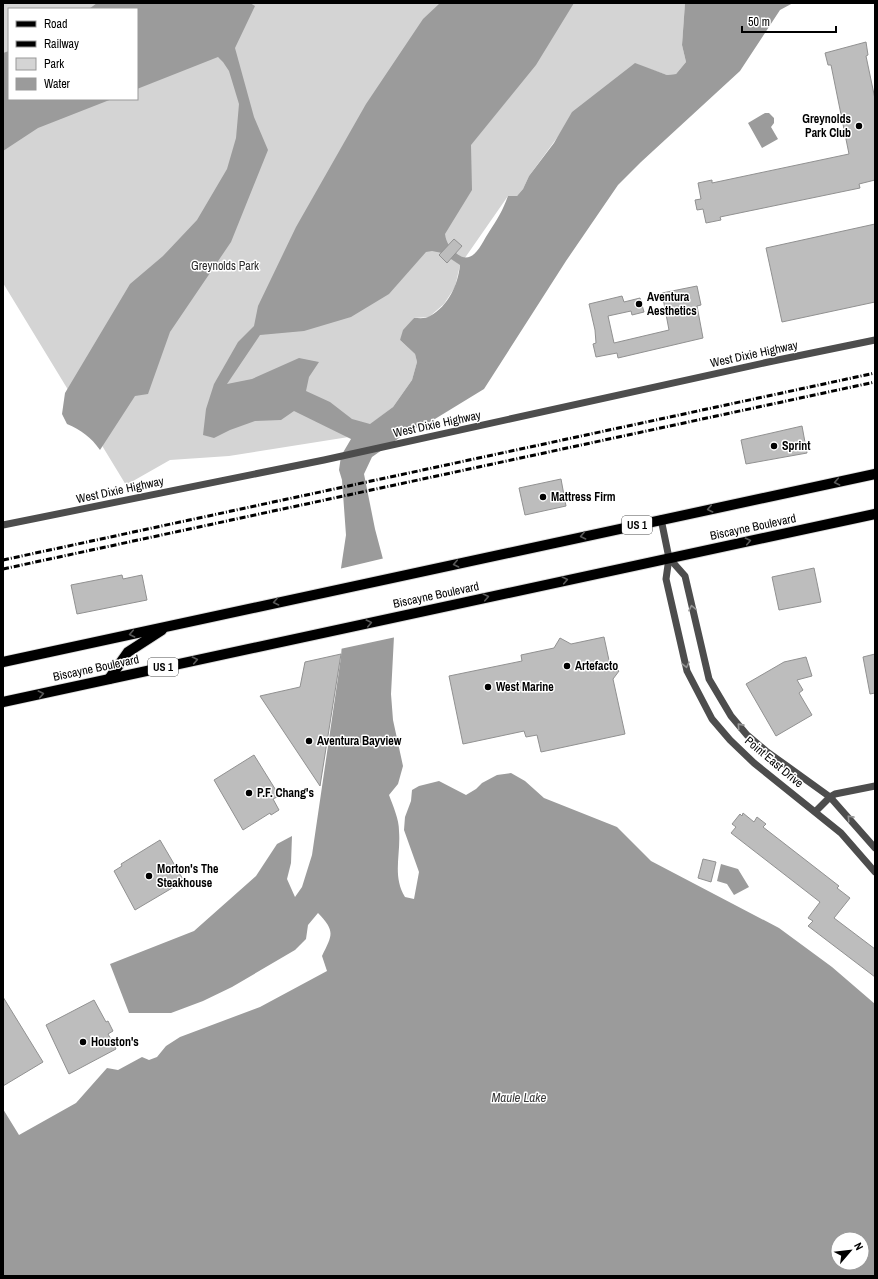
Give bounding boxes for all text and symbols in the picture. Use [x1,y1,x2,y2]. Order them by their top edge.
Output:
legend [8,8,138,100]
scale bar [742,8,836,34]
text: 50 m [748,14,770,30]
text: Road [44,16,68,32]
text: Railway [44,36,79,52]
text: Park [44,56,64,72]
text: Water [44,76,71,92]
place label: Greynolds Park Club [802,111,852,141]
marker: Greynolds Park Club [854,121,864,131]
park label: Greynolds Park [191,258,259,274]
place label: Aventura Aesthetics [647,289,697,319]
marker: Aventura Aesthetics [634,299,644,309]
street label: West Dixie Highway [709,337,799,371]
street label: West Dixie Highway [392,407,482,441]
place label: Sprint [782,438,811,454]
marker: Sprint [769,441,779,451]
street label: West Dixie Highway [75,473,165,507]
one-way arrow [834,477,840,485]
place label: Mattress Firm [551,489,616,505]
marker: Mattress Firm [538,492,548,502]
one-way arrow [707,505,713,513]
street label: Biscayne Boulevard [709,510,797,544]
road number: US 1 [622,516,652,534]
one-way arrow [580,532,586,540]
one-way arrow [745,537,751,546]
one-way arrow [452,559,459,567]
one-way arrow [562,577,569,585]
street label: Biscayne Boulevard [392,578,480,612]
one-way arrow [483,594,490,602]
one-way arrow [273,597,279,605]
one-way arrow [689,605,697,611]
one-way arrow [366,619,373,627]
one-way arrow [129,629,135,637]
street label: Biscayne Boulevard [52,651,140,685]
one-way arrow [192,656,199,664]
road number: US 1 [148,658,178,676]
place label: Artefacto [575,658,618,674]
marker: Artefacto [562,661,572,671]
one-way arrow [681,661,689,668]
place label: West Marine [496,679,554,695]
marker: West Marine [483,682,493,692]
one-way arrow [38,690,44,698]
one-way arrow [737,724,744,731]
place label: Aventura Bayview [317,733,402,749]
street label: Point East Drive [741,733,807,791]
marker: Aventura Bayview [304,736,314,746]
place label: P.F. Chang's [257,785,314,801]
marker: P.F. Chang's [244,788,254,798]
one-way arrow [848,816,855,823]
place label: Morton's The Steakhouse [157,861,219,891]
marker: Morton's The Steakhouse [144,871,154,881]
place label: Houston's [91,1034,139,1050]
marker: Houston's [78,1037,88,1047]
water label: Maule Lake [491,1089,547,1106]
north arrow [830,1231,870,1271]
text: N [851,1240,867,1252]

